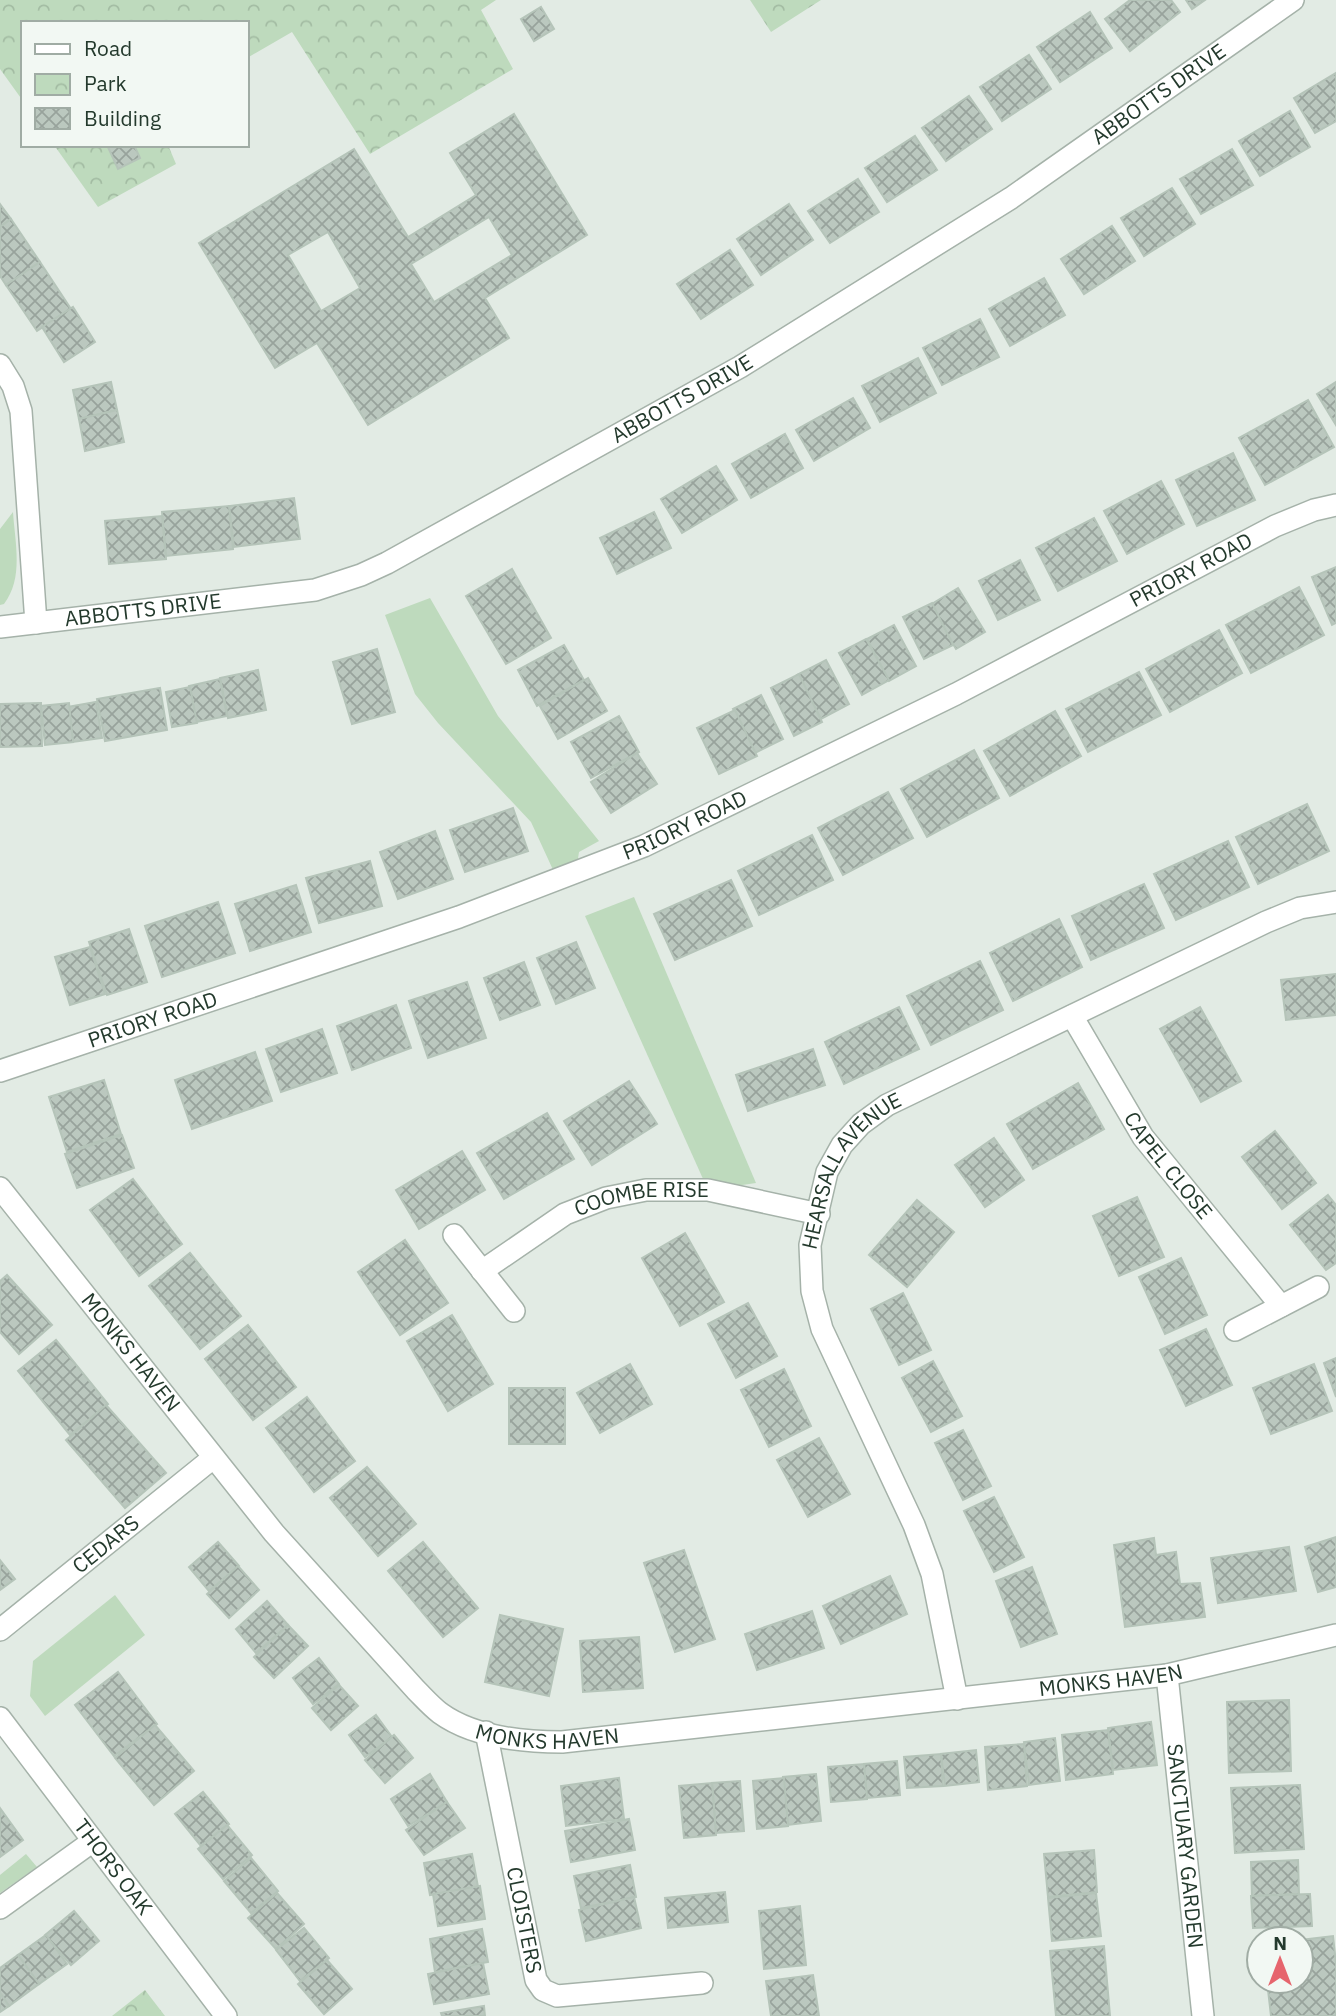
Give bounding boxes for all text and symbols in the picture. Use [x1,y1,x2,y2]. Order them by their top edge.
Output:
legend [21,21,248,147]
text: Road [84,34,132,62]
street label: ABBOTTS DRIVE [1086,37,1231,150]
text: Park [84,69,127,97]
text: Building [84,104,161,132]
street label: ABBOTTS DRIVE [606,347,758,449]
street label: PRIORY ROAD [1124,526,1257,613]
street label: ABBOTTS DRIVE [63,586,223,632]
street label: PRIORY ROAD [618,783,751,866]
street label: PRIORY ROAD [84,984,221,1054]
street label: HEARSALL AVENUE [795,1085,906,1252]
street label: CAPEL CLOSE [1118,1106,1219,1224]
street label: COOMBE RISE [570,1175,709,1222]
street label: MONKS HAVEN [75,1287,187,1417]
street label: CEDARS [66,1508,144,1579]
street label: MONKS HAVEN [1037,1657,1185,1702]
street label: MONKS HAVEN [472,1716,621,1755]
street label: SANCTUARY GARDEN [1161,1742,1211,1950]
street label: THORS OAK [68,1813,159,1920]
street label: CLOISTERS [501,1864,549,1976]
north arrow [1245,1925,1315,1995]
text: N [1273,1931,1287,1955]

